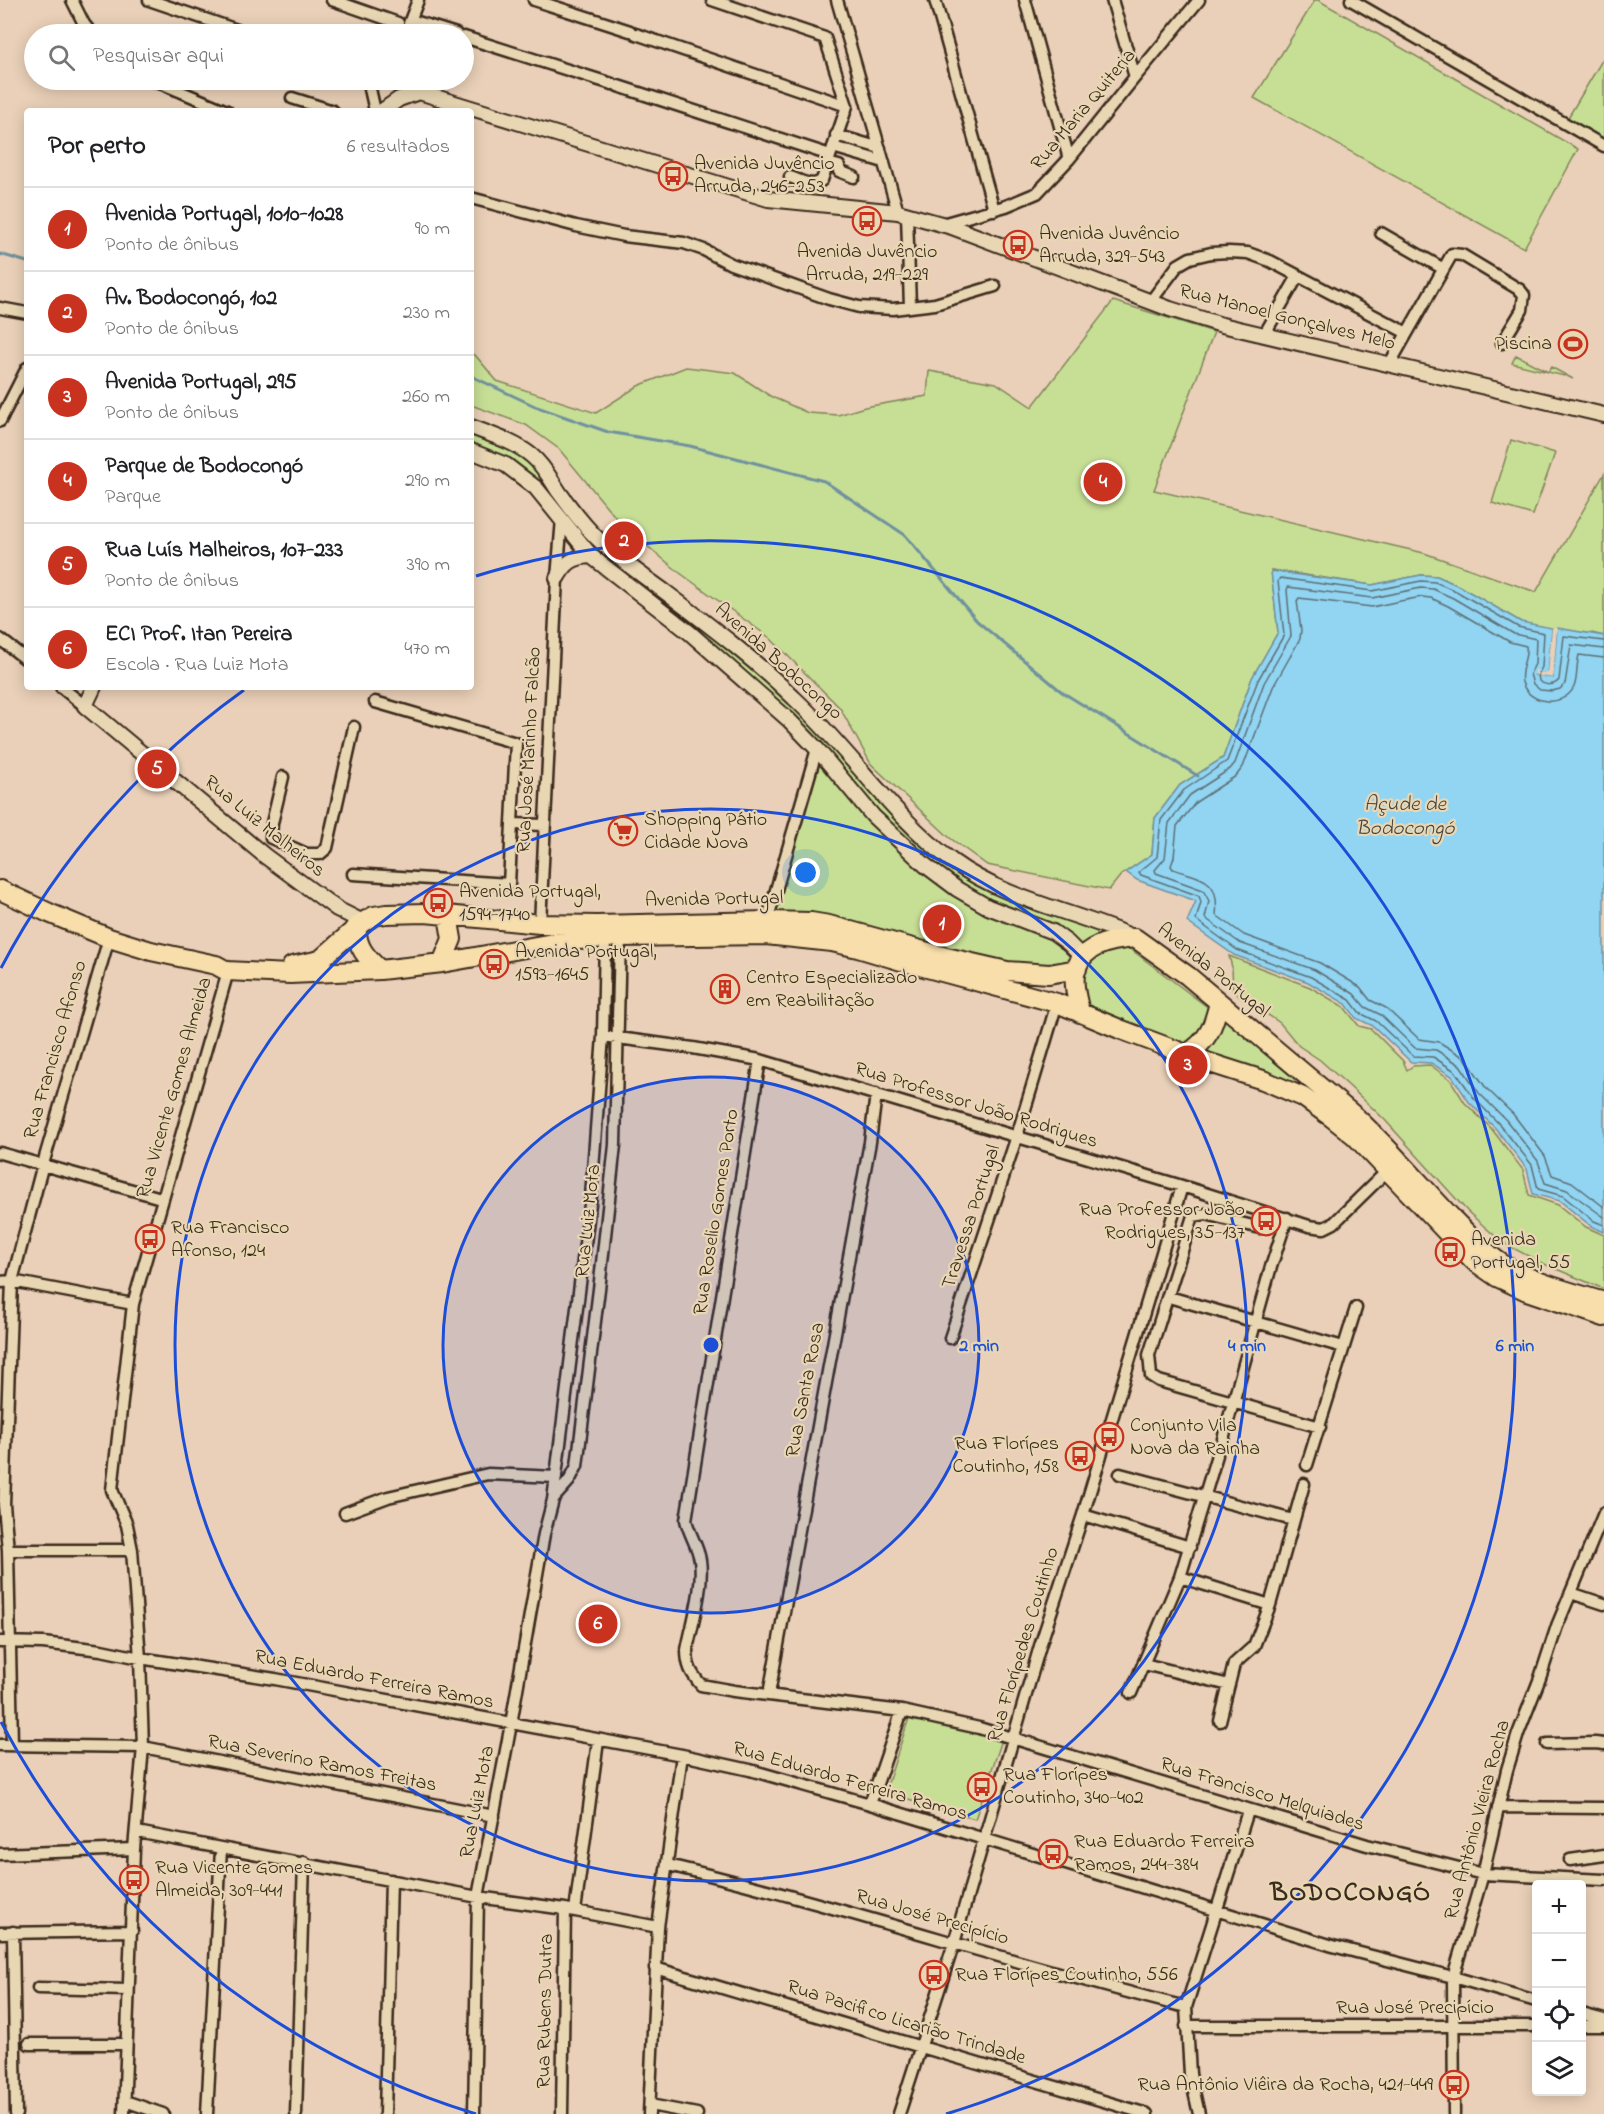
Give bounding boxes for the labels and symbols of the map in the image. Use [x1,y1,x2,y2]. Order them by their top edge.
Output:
street label: Rua Maria Quiteria [1024,43,1144,177]
place label: Avenida Juvêncio Arruda, 246-253 [694,150,835,202]
bus stop icon: Avenida Juvêncio Arruda, 246-253 [657,160,689,192]
bus stop icon: Avenida Juvêncio Arruda, 219-229 [851,205,883,237]
place label: Avenida Juvêncio Arruda, 329-543 [1039,220,1180,272]
bus stop icon: Avenida Juvêncio Arruda, 329-543 [1002,229,1034,261]
place label: Avenida Juvêncio Arruda, 219-229 [797,238,937,290]
street label: Rua Manoel Gonçalves Melo [1176,277,1398,359]
sports icon: Piscina [1557,328,1589,360]
place label: Piscina [1495,330,1552,359]
pin: 4 [1084,460,1122,504]
pin: 2 [604,518,644,564]
street label: Avenida Bodocongo [707,596,849,728]
street label: Rua José Marinho Falcão [510,646,550,854]
pin: 5 [138,746,176,792]
street label: Rua Luiz Malheiros [197,769,331,885]
water label: Açude de Bodocongó [1356,790,1455,845]
place label: Shopping Pátio Cidade Nova [644,806,767,858]
supermarket icon: Shopping Pátio Cidade Nova [607,815,639,847]
your location [791,858,820,887]
place label: Avenida Portugal, 1594-1740 [459,878,601,930]
street label: Avenida Portugal [645,884,783,917]
bus stop icon: Avenida Portugal, 1594-1740 [422,887,454,919]
pin: 1 [922,902,962,946]
street label: Avenida Portugal [1149,916,1276,1027]
place label: Avenida Portugal, 1593-1645 [515,938,657,990]
bus stop icon: Avenida Portugal, 1593-1645 [478,948,510,980]
street label: Rua Francisco Afonso [17,957,95,1143]
place label: Centro Especializado em Reabilitação [746,964,917,1016]
building icon: Centro Especializado em Reabilitação [709,973,741,1005]
street label: Rua Vicente Gomes Almeida [129,974,221,1202]
pin: 3 [1168,1042,1208,1088]
street label: Rua Professor João Rodrigues [850,1055,1101,1158]
street label: Rua Roselio Gomes Porto [686,1107,748,1317]
street label: Travessa Portugal [935,1141,1010,1293]
street label: Rua Luiz Mota [569,1163,609,1279]
place label: Rua Professor João Rodrigues, 35-137 [1079,1196,1245,1249]
bus stop icon: Rua Professor João Rodrigues, 35-137 [1250,1205,1282,1237]
place label: Rua Francisco Afonso, 124 [171,1214,289,1266]
bus stop icon: Rua Francisco Afonso, 124 [134,1223,166,1255]
place label: Avenida Portugal, 55 [1471,1226,1571,1279]
bus stop icon: Avenida Portugal, 55 [1434,1236,1466,1268]
street label: Rua Santa Rosa [779,1320,833,1460]
text: 2 min [958,1334,999,1360]
text: 4 min [1228,1334,1266,1360]
text: 6 min [1496,1334,1534,1360]
centre of rings [701,1335,721,1355]
place label: Conjunto Vila Nova da Rainha [1130,1412,1260,1464]
bus stop icon: Conjunto Vila Nova da Rainha [1093,1421,1125,1453]
place label: Rua Florípes Coutinho, 158 [952,1430,1059,1482]
bus stop icon: Rua Florípes Coutinho, 158 [1064,1440,1096,1472]
street label: Rua Florípedes Coutinho [980,1544,1068,1746]
pin: 6 [578,1602,618,1646]
street label: Rua Eduardo Ferreira Ramos [252,1643,496,1717]
street label: Rua Antônio Vieira Rocha [1437,1717,1519,1923]
street label: Rua Severino Ramos Freitas [205,1728,439,1800]
street label: Rua Eduardo Ferreira Ramos [729,1735,971,1829]
street label: Rua Luiz Mota [453,1743,503,1861]
street label: Rua Francisco Melquiades [1156,1750,1368,1840]
place label: Rua Florípes Coutinho, 340-402 [1003,1761,1144,1813]
bus stop icon: Rua Florípes Coutinho, 340-402 [966,1771,998,1803]
place label: Rua Eduardo Ferreira Ramos, 244-384 [1074,1828,1255,1880]
bus stop icon: Rua Eduardo Ferreira Ramos, 244-384 [1037,1838,1069,1870]
place label: Rua Vicente Gomes Almeida, 309-441 [155,1854,313,1906]
bus stop icon: Rua Vicente Gomes Almeida, 309-441 [118,1864,150,1896]
district label: BODOCONGÓ [1269,1875,1432,1913]
street label: Rua José Precipício [852,1882,1012,1954]
street label: Rua Rubens Dutra [530,1933,562,2089]
bus stop icon: Rua Florípes Coutinho, 556 [918,1959,950,1991]
place label: Rua Florípes Coutinho, 556 [955,1961,1178,1990]
street label: Rua Pacifico Licarião Trindade [783,1973,1029,2073]
street label: Rua José Precipício [1336,1994,1494,2023]
bus stop icon: Rua Antônio Viêira da Rocha, 421-449 [1438,2069,1470,2101]
place label: Rua Antônio Viêira da Rocha, 421-449 [1137,2071,1433,2100]

